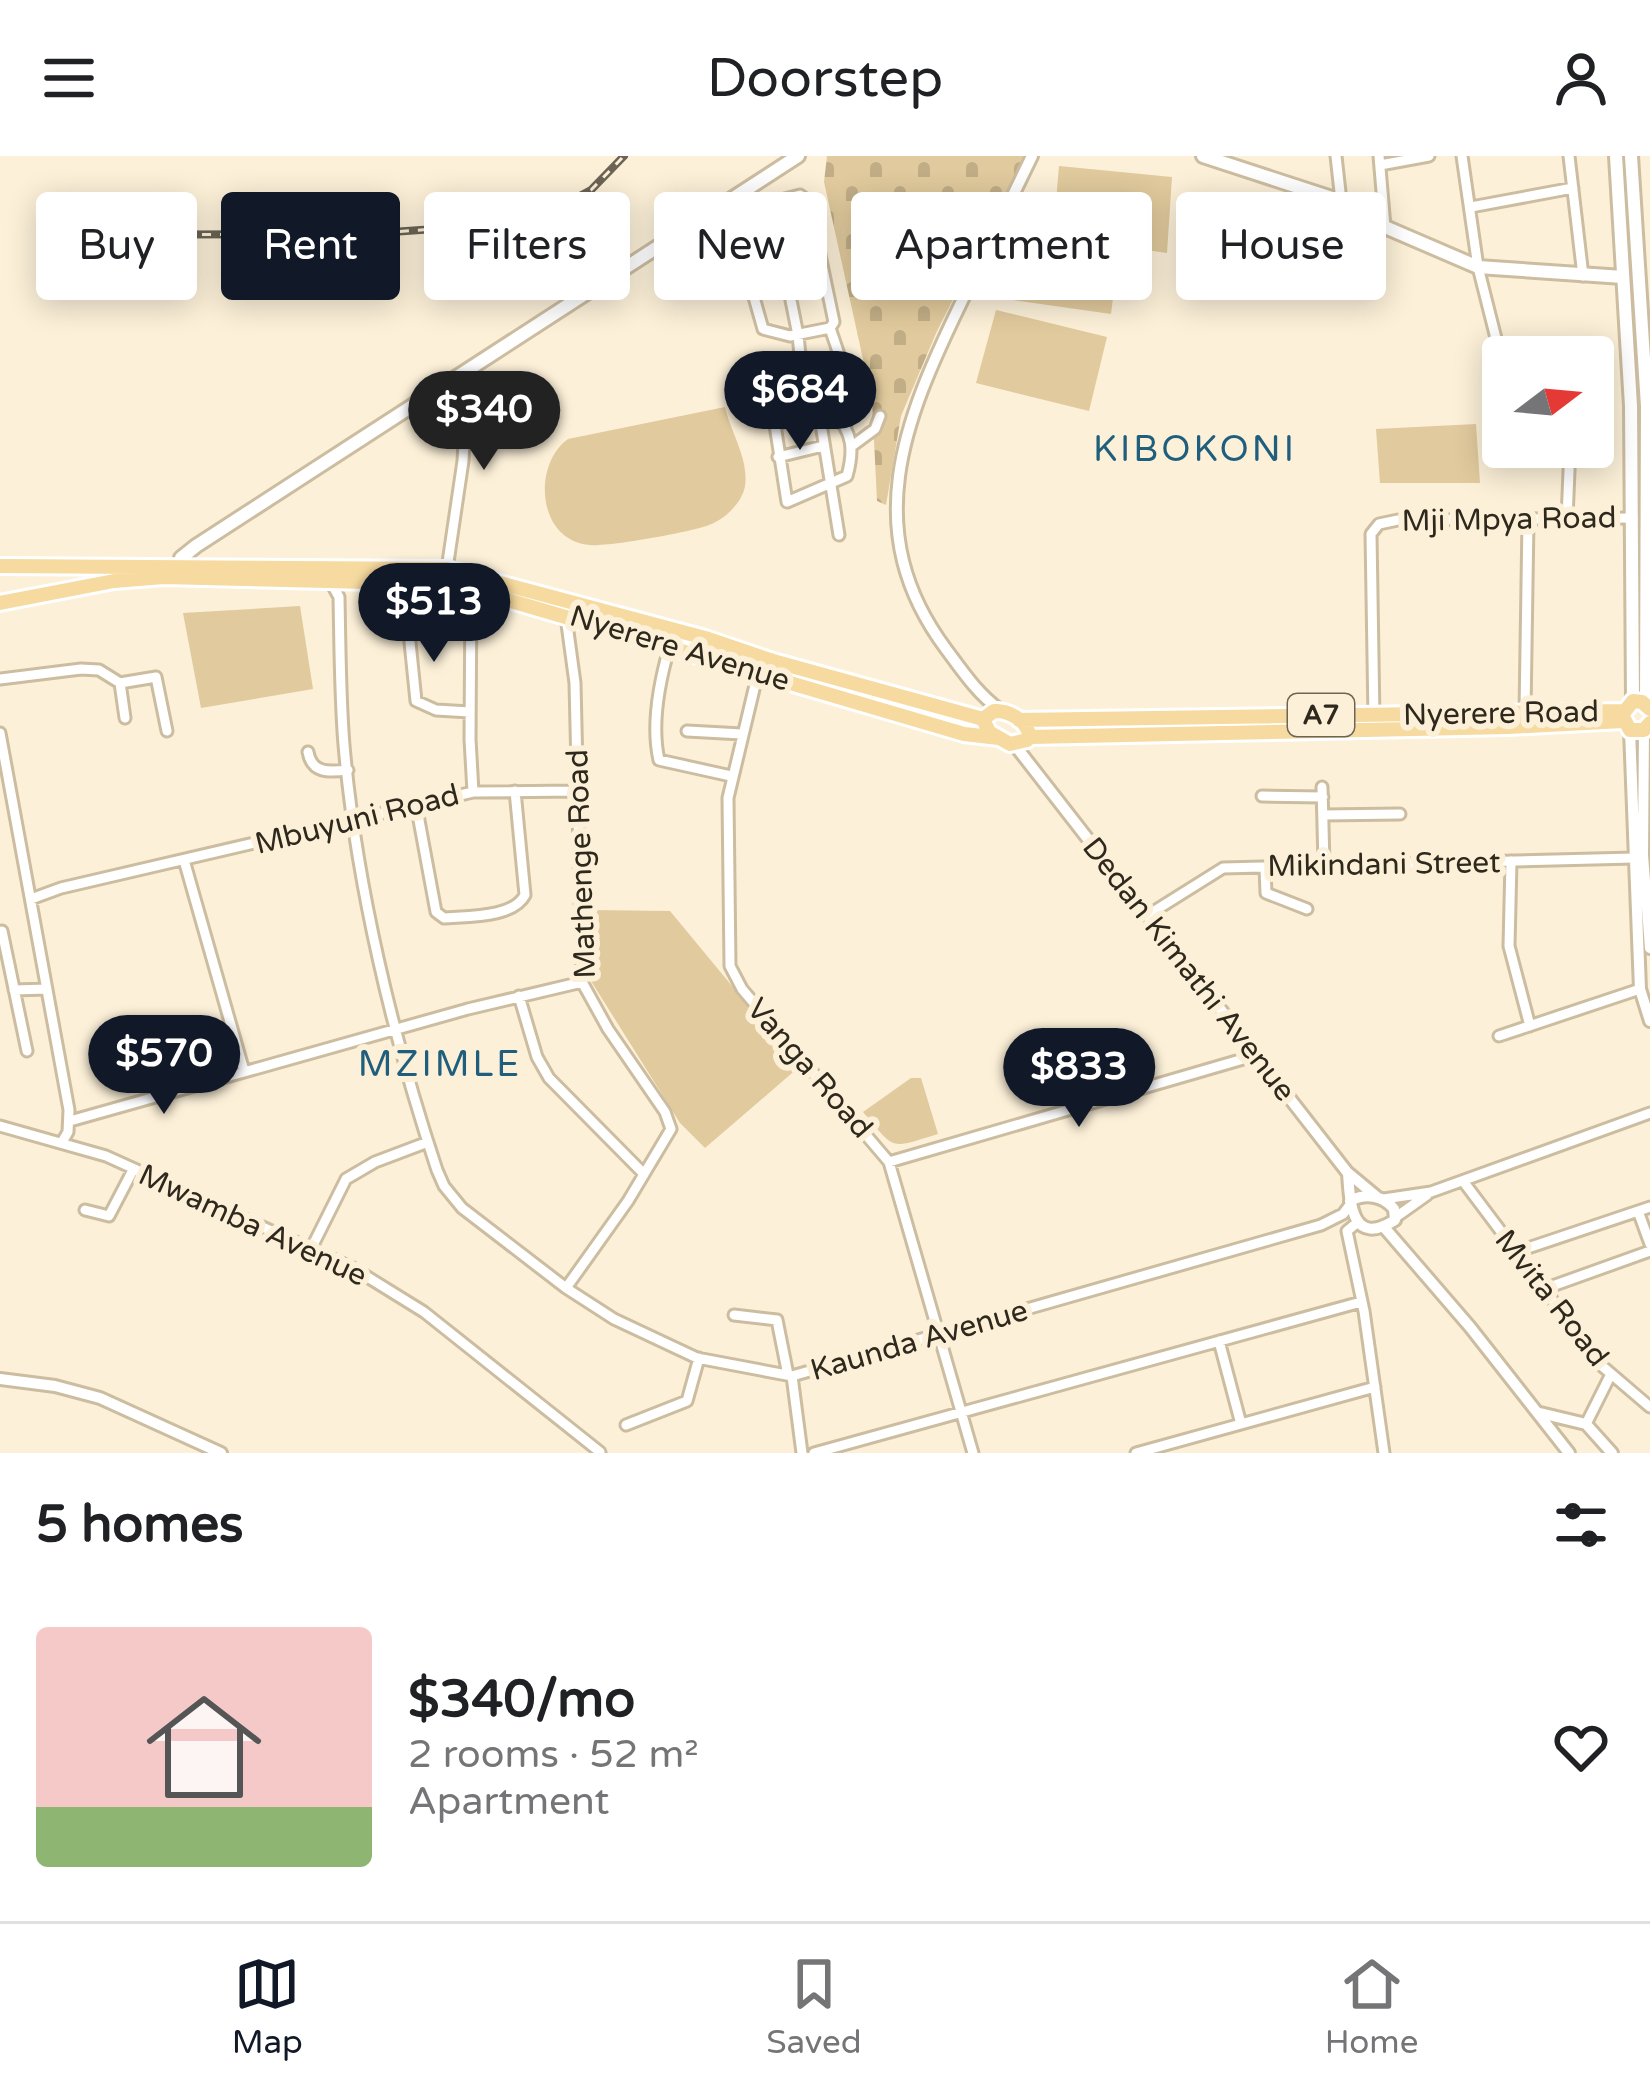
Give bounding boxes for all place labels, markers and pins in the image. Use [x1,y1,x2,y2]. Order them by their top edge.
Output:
pin: $684 [729,351,871,453]
pin: $340 [413,371,555,473]
pin: $513 [363,563,505,665]
pin: $570 [93,1015,235,1117]
pin: $833 [1008,1028,1150,1130]

